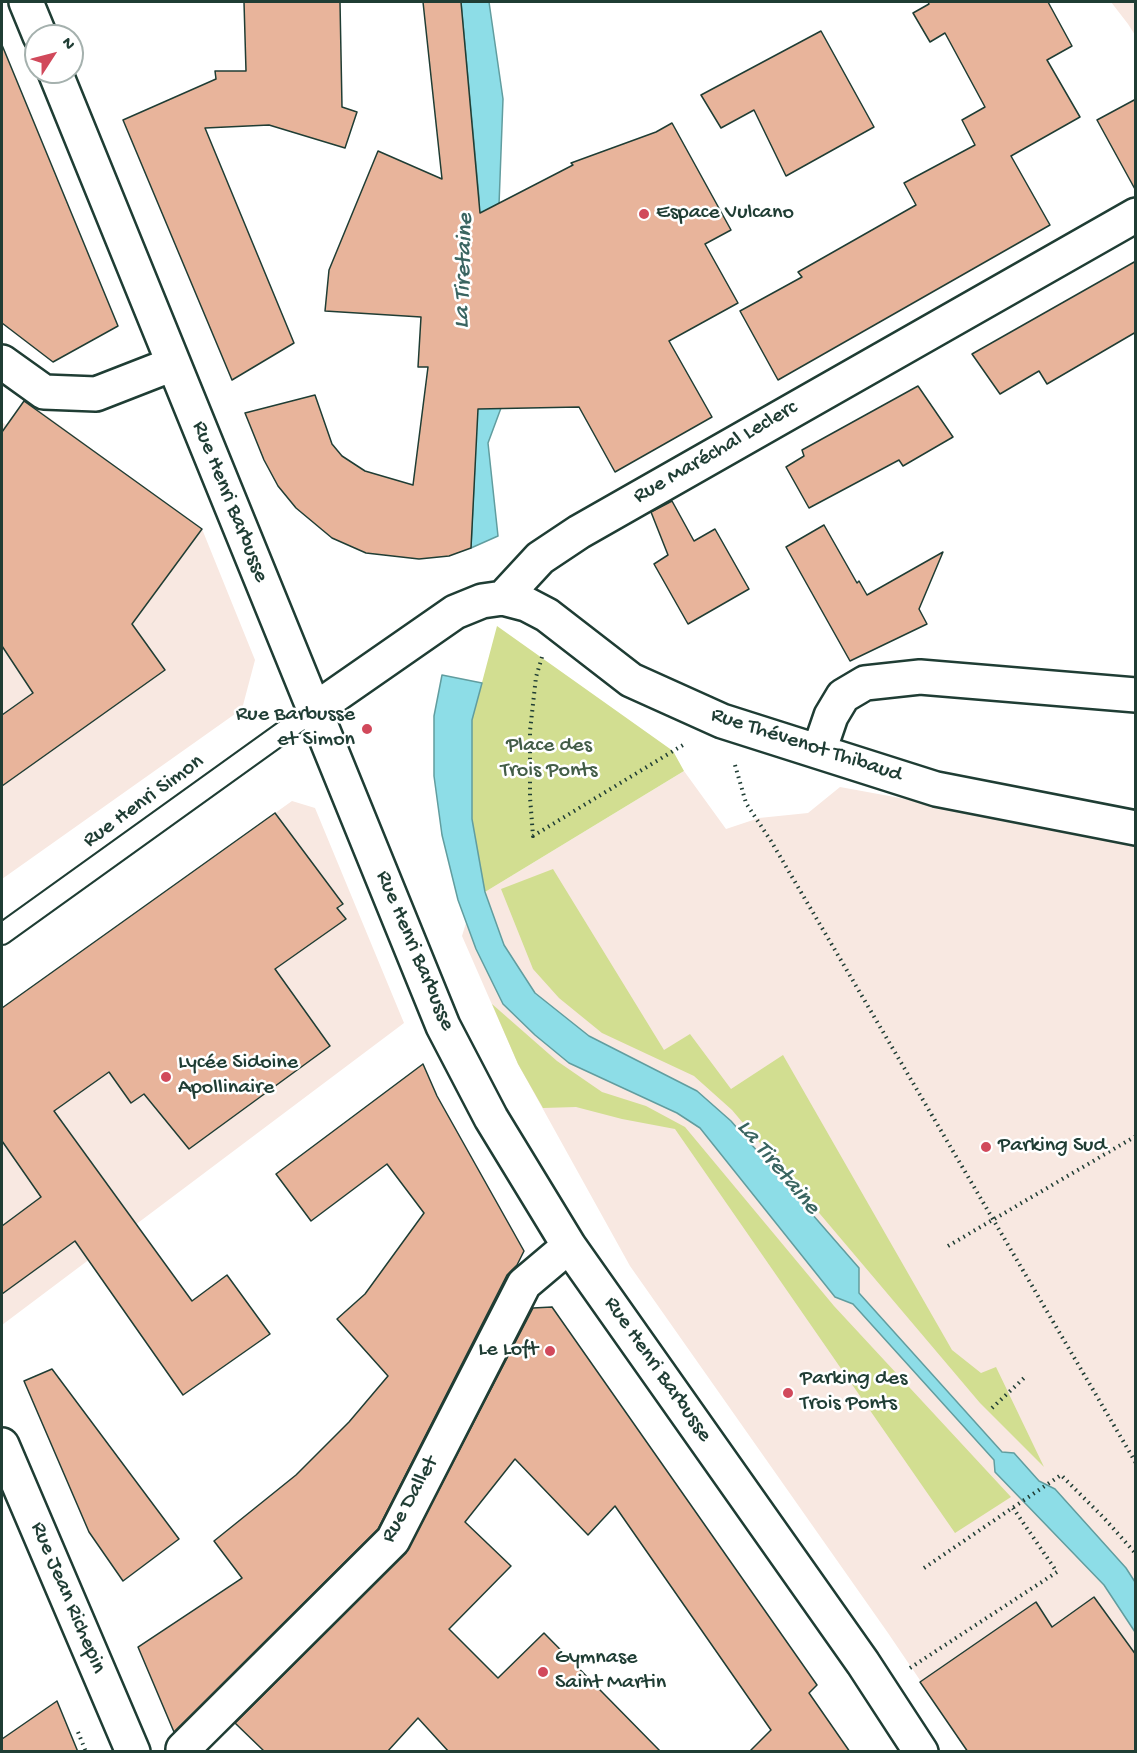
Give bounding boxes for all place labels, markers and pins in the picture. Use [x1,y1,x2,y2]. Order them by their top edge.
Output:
place label: Espace Vulcano [656,201,794,227]
marker: Espace Vulcano [637,207,651,221]
place label: Rue Barbusse et Simon [236,703,355,754]
marker: Rue Barbusse et Simon [360,722,374,736]
place label: Lycée Sidoine Apollinaire [178,1051,298,1102]
marker: Lycée Sidoine Apollinaire [159,1070,173,1084]
place label: Parking Sud [998,1134,1106,1160]
marker: Parking Sud [979,1140,993,1154]
place label: Le Loft [478,1338,538,1364]
marker: Le Loft [543,1344,557,1358]
place label: Parking des Trois Ponts [800,1367,907,1418]
marker: Parking des Trois Ponts [781,1386,795,1400]
place label: Gymnase Saint Martin [555,1646,666,1698]
marker: Gymnase Saint Martin [536,1665,550,1679]

